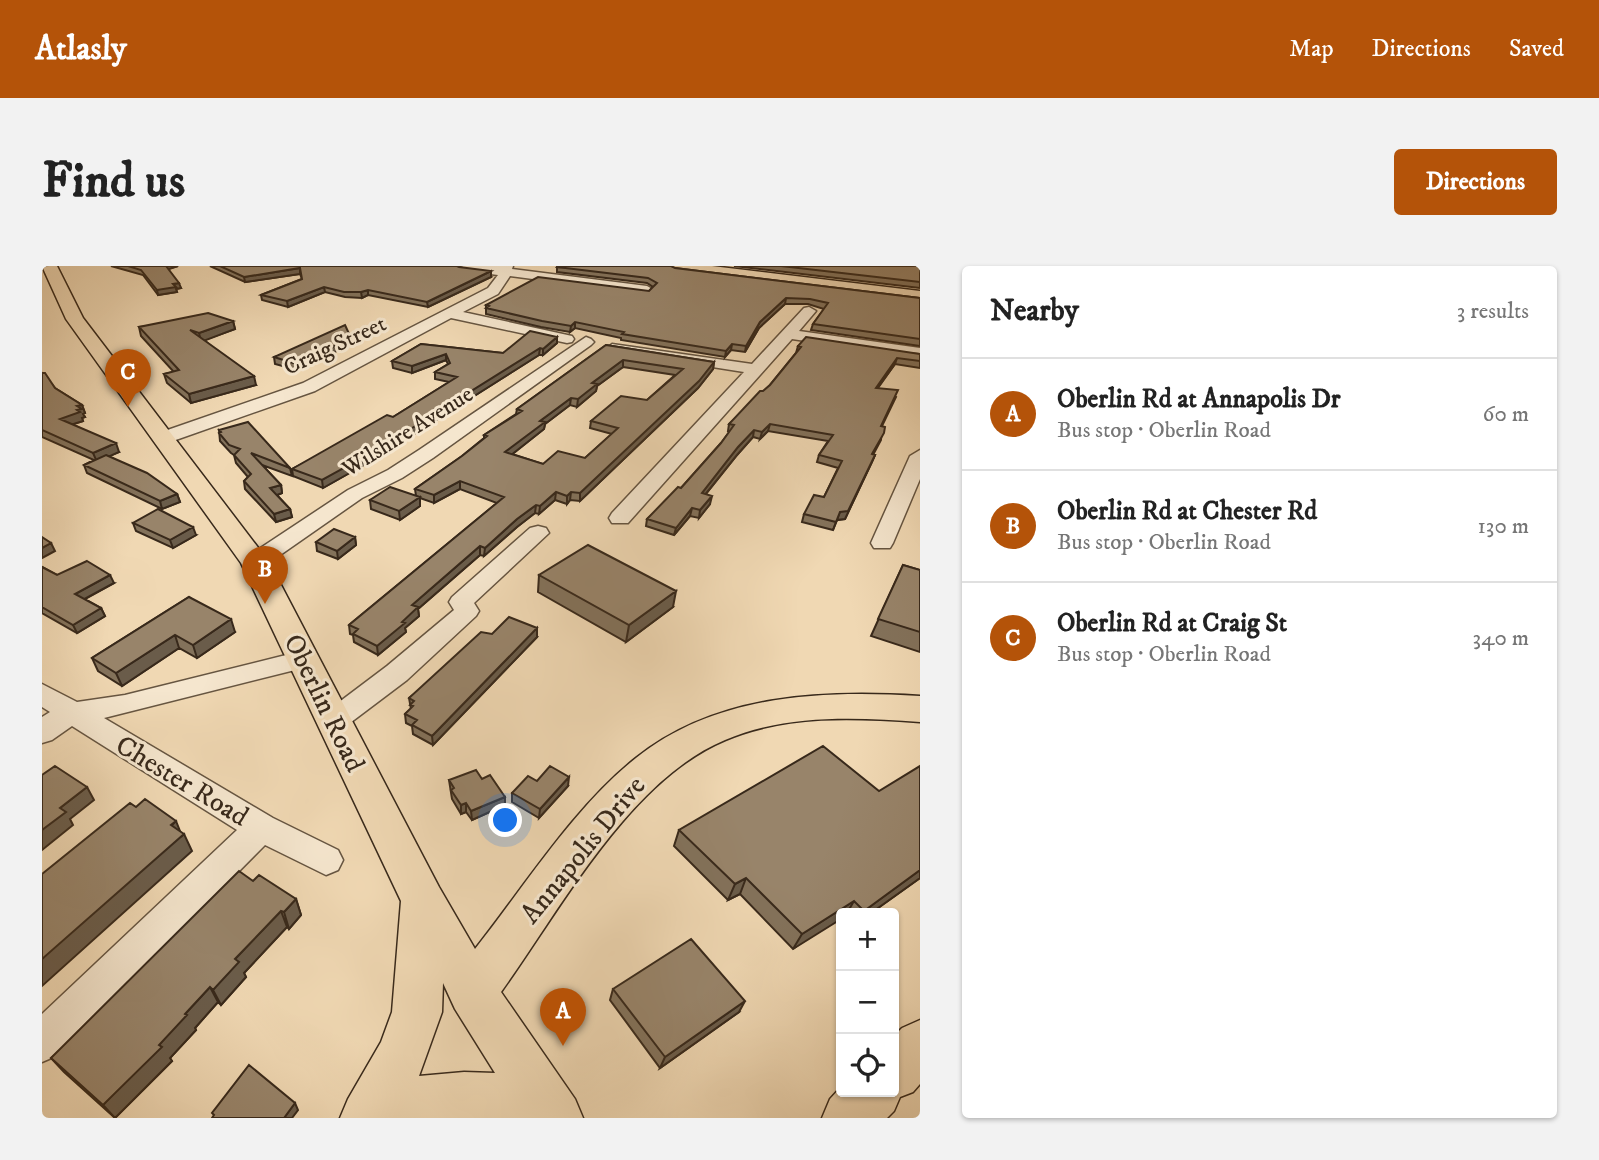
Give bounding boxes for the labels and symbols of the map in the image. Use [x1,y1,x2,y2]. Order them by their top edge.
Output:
street label: Craig Street [279,310,391,382]
pin: C [105,349,151,407]
street label: Wilshire Avenue [336,380,479,484]
pin: B [242,546,288,604]
street label: Oberlin Road [276,628,372,778]
street label: Chester Road [109,728,255,834]
street label: Annapolis Drive [513,769,653,931]
your location [488,803,522,837]
pin: A [540,988,586,1046]

